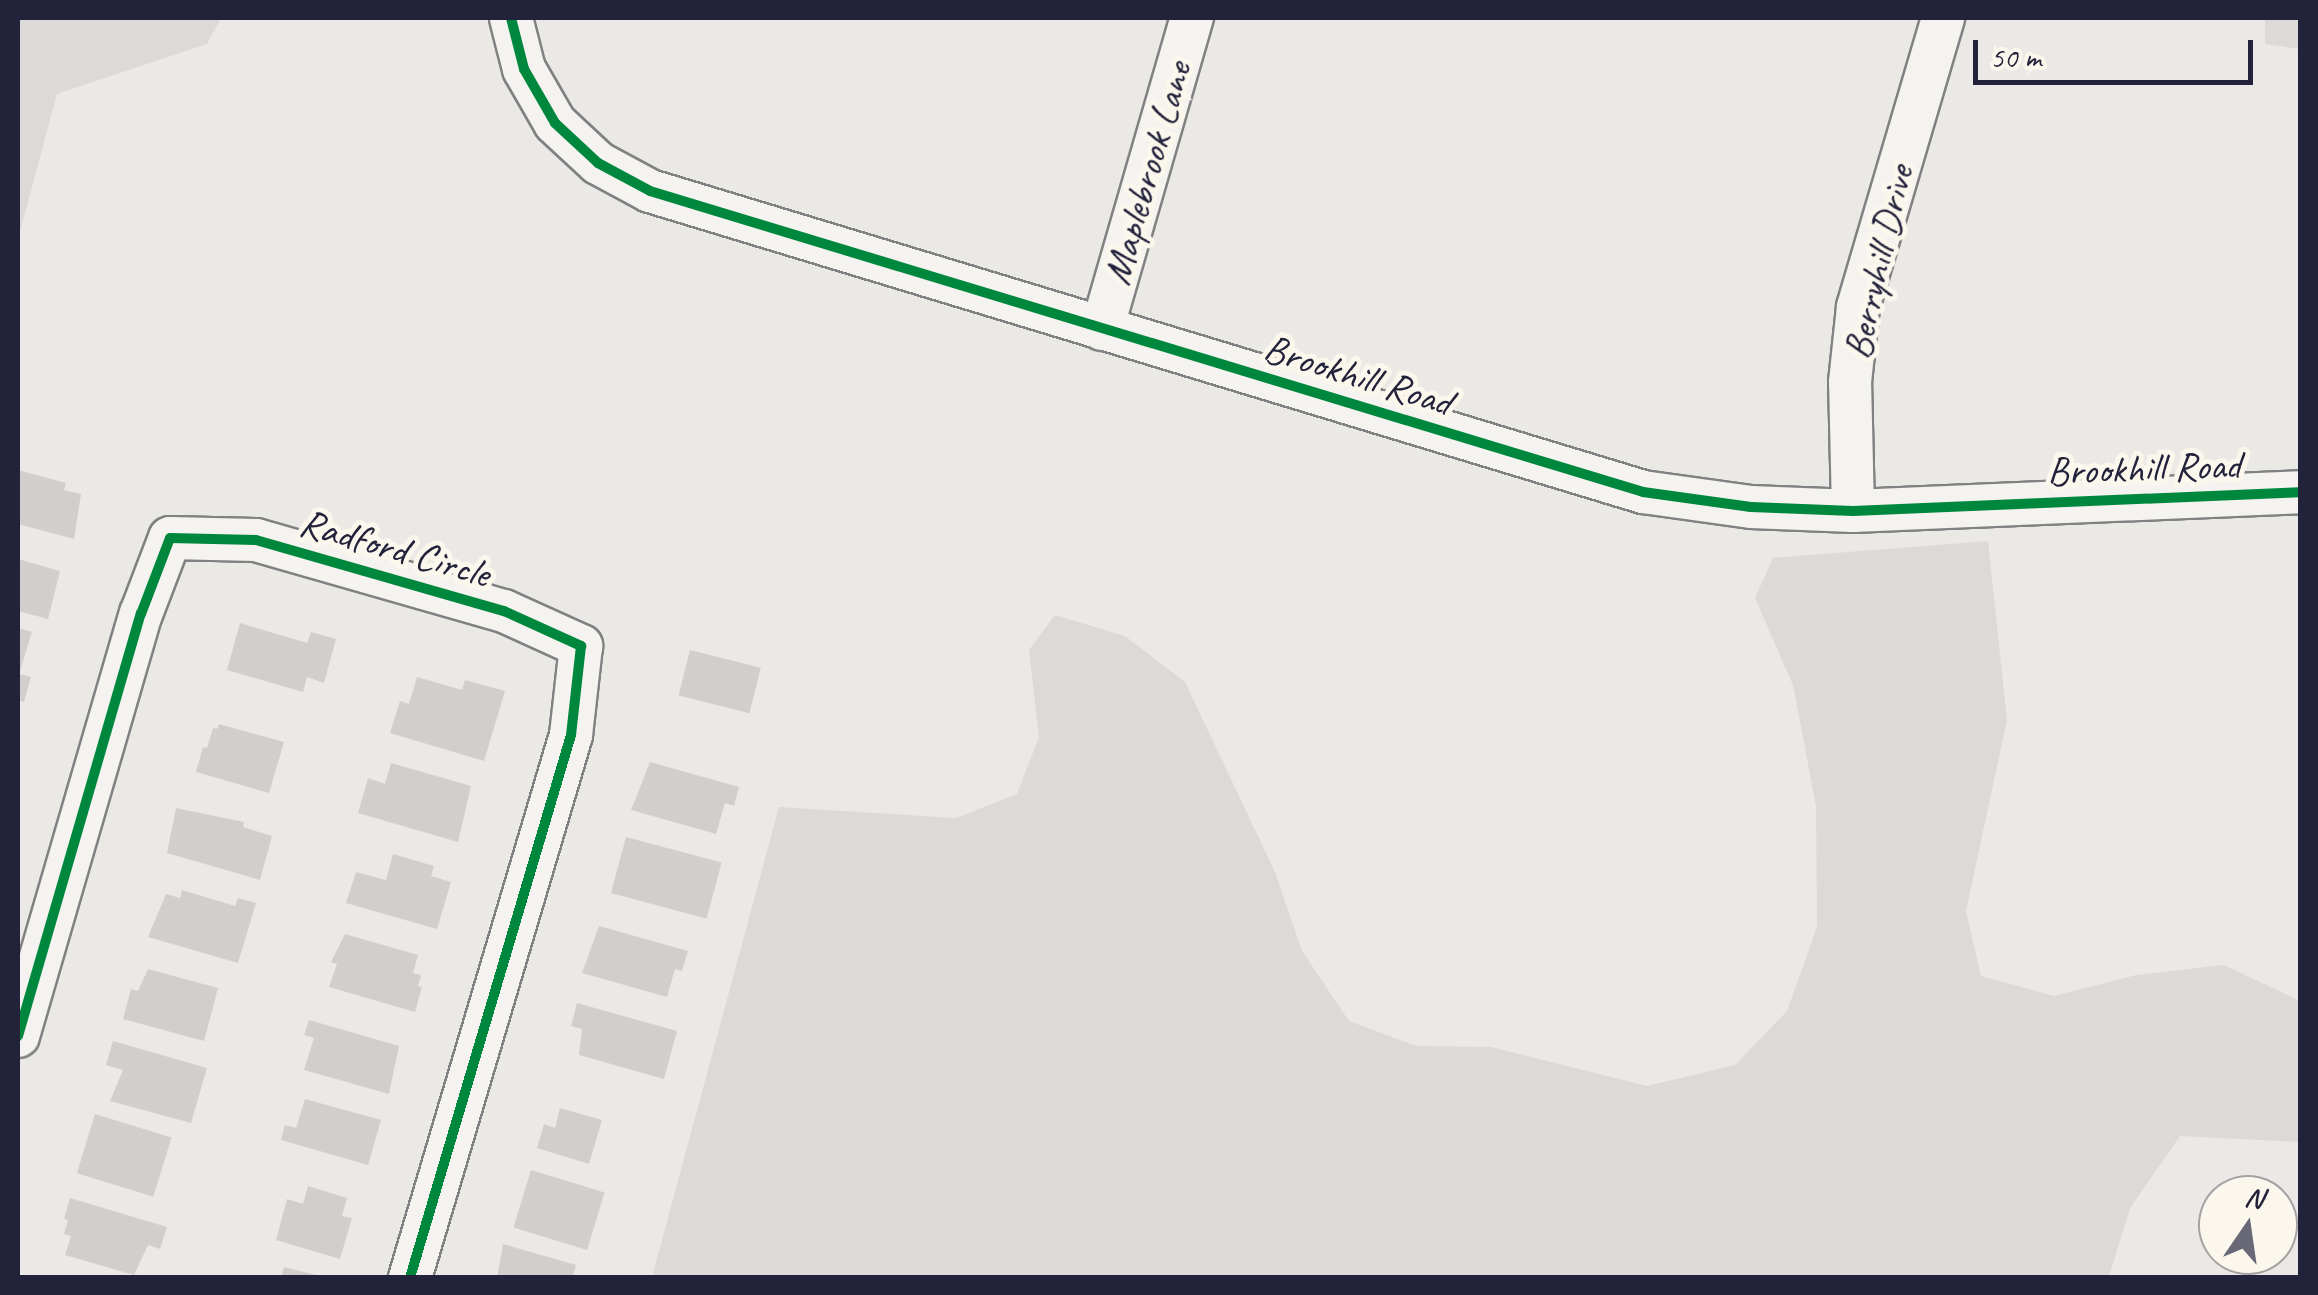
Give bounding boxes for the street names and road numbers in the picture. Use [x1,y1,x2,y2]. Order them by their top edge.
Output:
street label: Maplebrook Lane [1092,55,1202,291]
street label: Berryhill Drive [1832,160,1924,364]
street label: Brookhill Road [1258,324,1458,426]
street label: Brookhill Road [2046,441,2242,495]
street label: Radford Circle [295,498,495,598]

